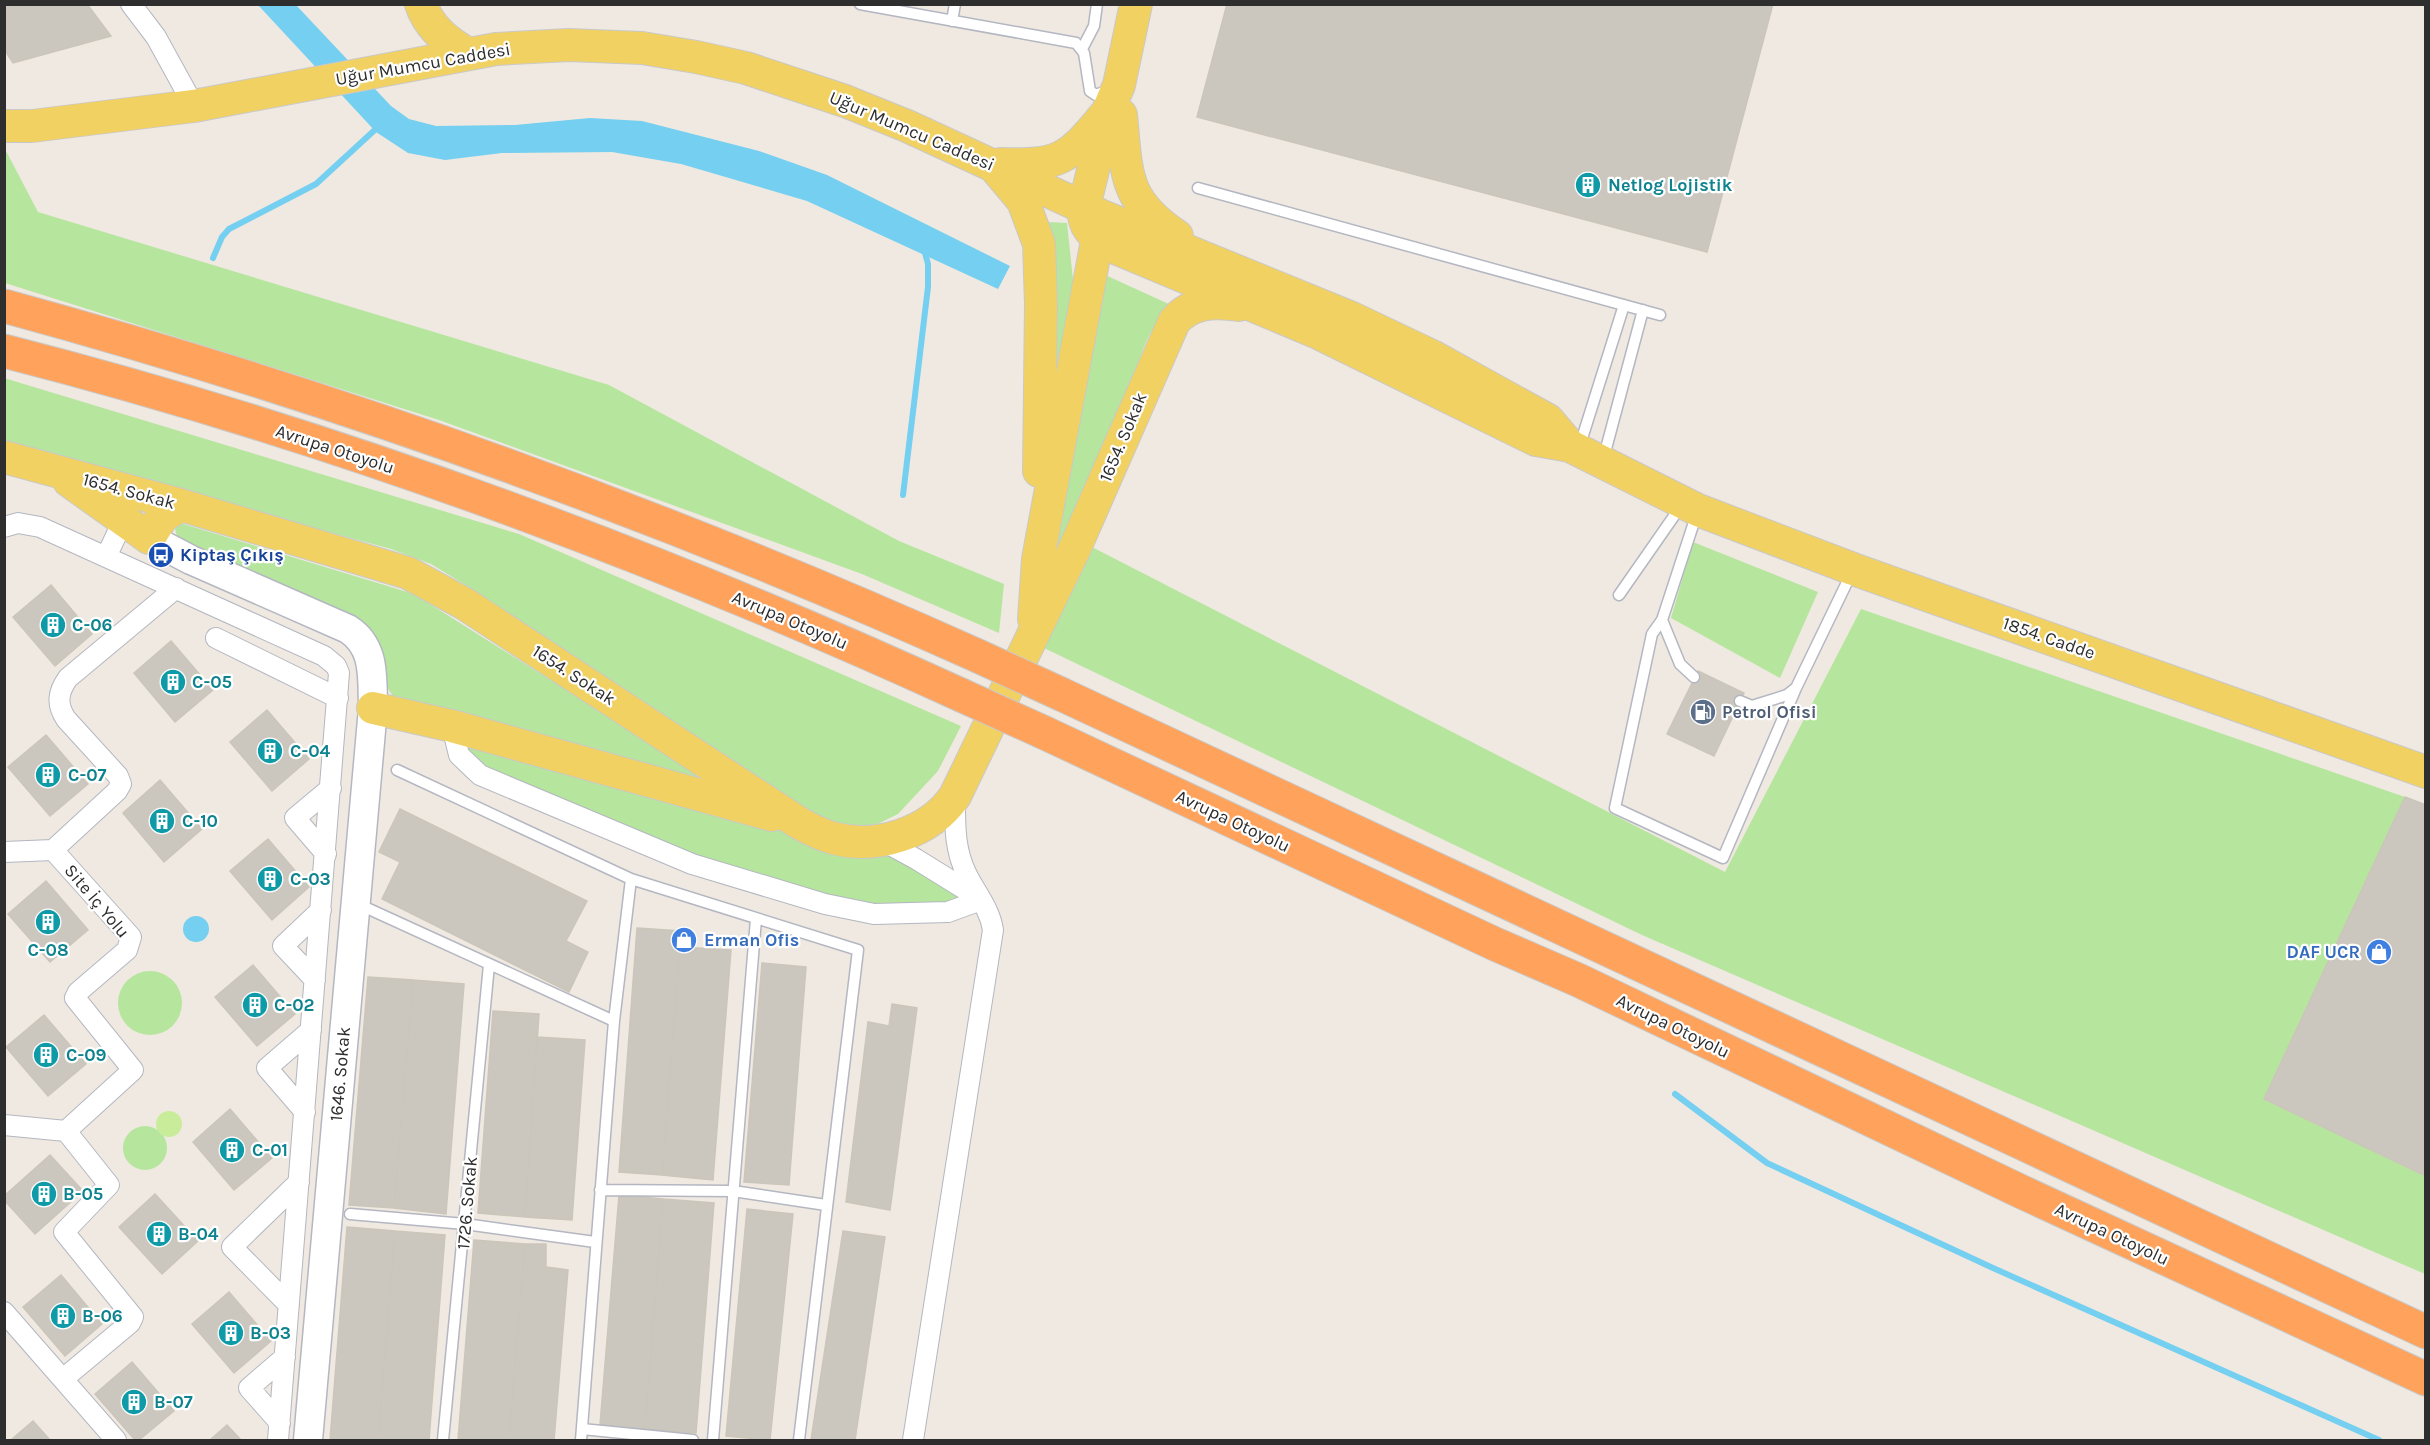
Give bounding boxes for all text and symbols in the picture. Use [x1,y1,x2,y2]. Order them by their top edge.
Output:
street label: Uğur Mumcu Caddesi [334,38,512,90]
street label: Uğur Mumcu Caddesi [826,86,998,176]
building icon: Netlog Lojistik [1573,170,1603,200]
place label: Netlog Lojistik [1608,174,1733,196]
street label: 1654. Sokak [1094,389,1152,485]
street label: Avrupa Otoyolu [273,419,397,479]
street label: 1654. Sokak [80,468,178,514]
bus stop icon: Kiptaş Çıkış [146,540,176,570]
place label: Kiptaş Çıkış [180,544,284,566]
street label: Avrupa Otoyolu [729,586,851,654]
building icon: C-06 [38,610,68,640]
street label: 1854. Cadde [2000,612,2098,664]
place label: C-06 [72,614,113,636]
street label: 1654. Sokak [528,640,620,710]
building icon: C-05 [158,667,188,697]
place label: C-05 [192,671,232,693]
fuel station icon: Petrol Ofisi [1688,697,1718,727]
place label: Petrol Ofisi [1722,701,1817,723]
building icon: C-04 [255,736,285,766]
place label: C-04 [290,740,331,762]
building icon: C-07 [33,760,63,790]
place label: C-07 [68,764,107,786]
street label: Avrupa Otoyolu [1172,785,1294,857]
building icon: C-10 [147,806,177,836]
place label: C-10 [182,810,218,832]
street label: Site İç Yolu [60,860,134,942]
building icon: C-03 [255,864,285,894]
place label: C-03 [290,868,331,890]
building icon: C-08 [33,907,63,937]
shop icon: Erman Ofis [669,925,699,955]
place label: Erman Ofis [704,929,799,951]
shop icon: DAF UCR [2364,937,2394,967]
place label: C-08 [27,939,69,961]
place label: DAF UCR [2287,941,2360,963]
street label: Avrupa Otoyolu [1613,989,1733,1063]
building icon: C-02 [240,990,270,1020]
place label: C-02 [274,994,314,1016]
street label: 1646. Sokak [325,1026,355,1122]
building icon: C-09 [31,1040,61,1070]
place label: C-09 [66,1044,107,1066]
building icon: C-01 [217,1135,247,1165]
place label: C-01 [252,1139,288,1161]
street label: 1726. Sokak [452,1155,482,1251]
building icon: B-05 [29,1179,59,1209]
place label: B-05 [63,1183,103,1205]
street label: Avrupa Otoyolu [2051,1198,2173,1270]
building icon: B-04 [144,1219,174,1249]
place label: B-04 [178,1223,219,1245]
building icon: B-06 [48,1301,78,1331]
place label: B-06 [82,1305,123,1327]
building icon: B-03 [216,1318,246,1348]
place label: B-03 [250,1322,291,1344]
building icon: B-07 [119,1387,149,1417]
place label: B-07 [154,1391,193,1413]

